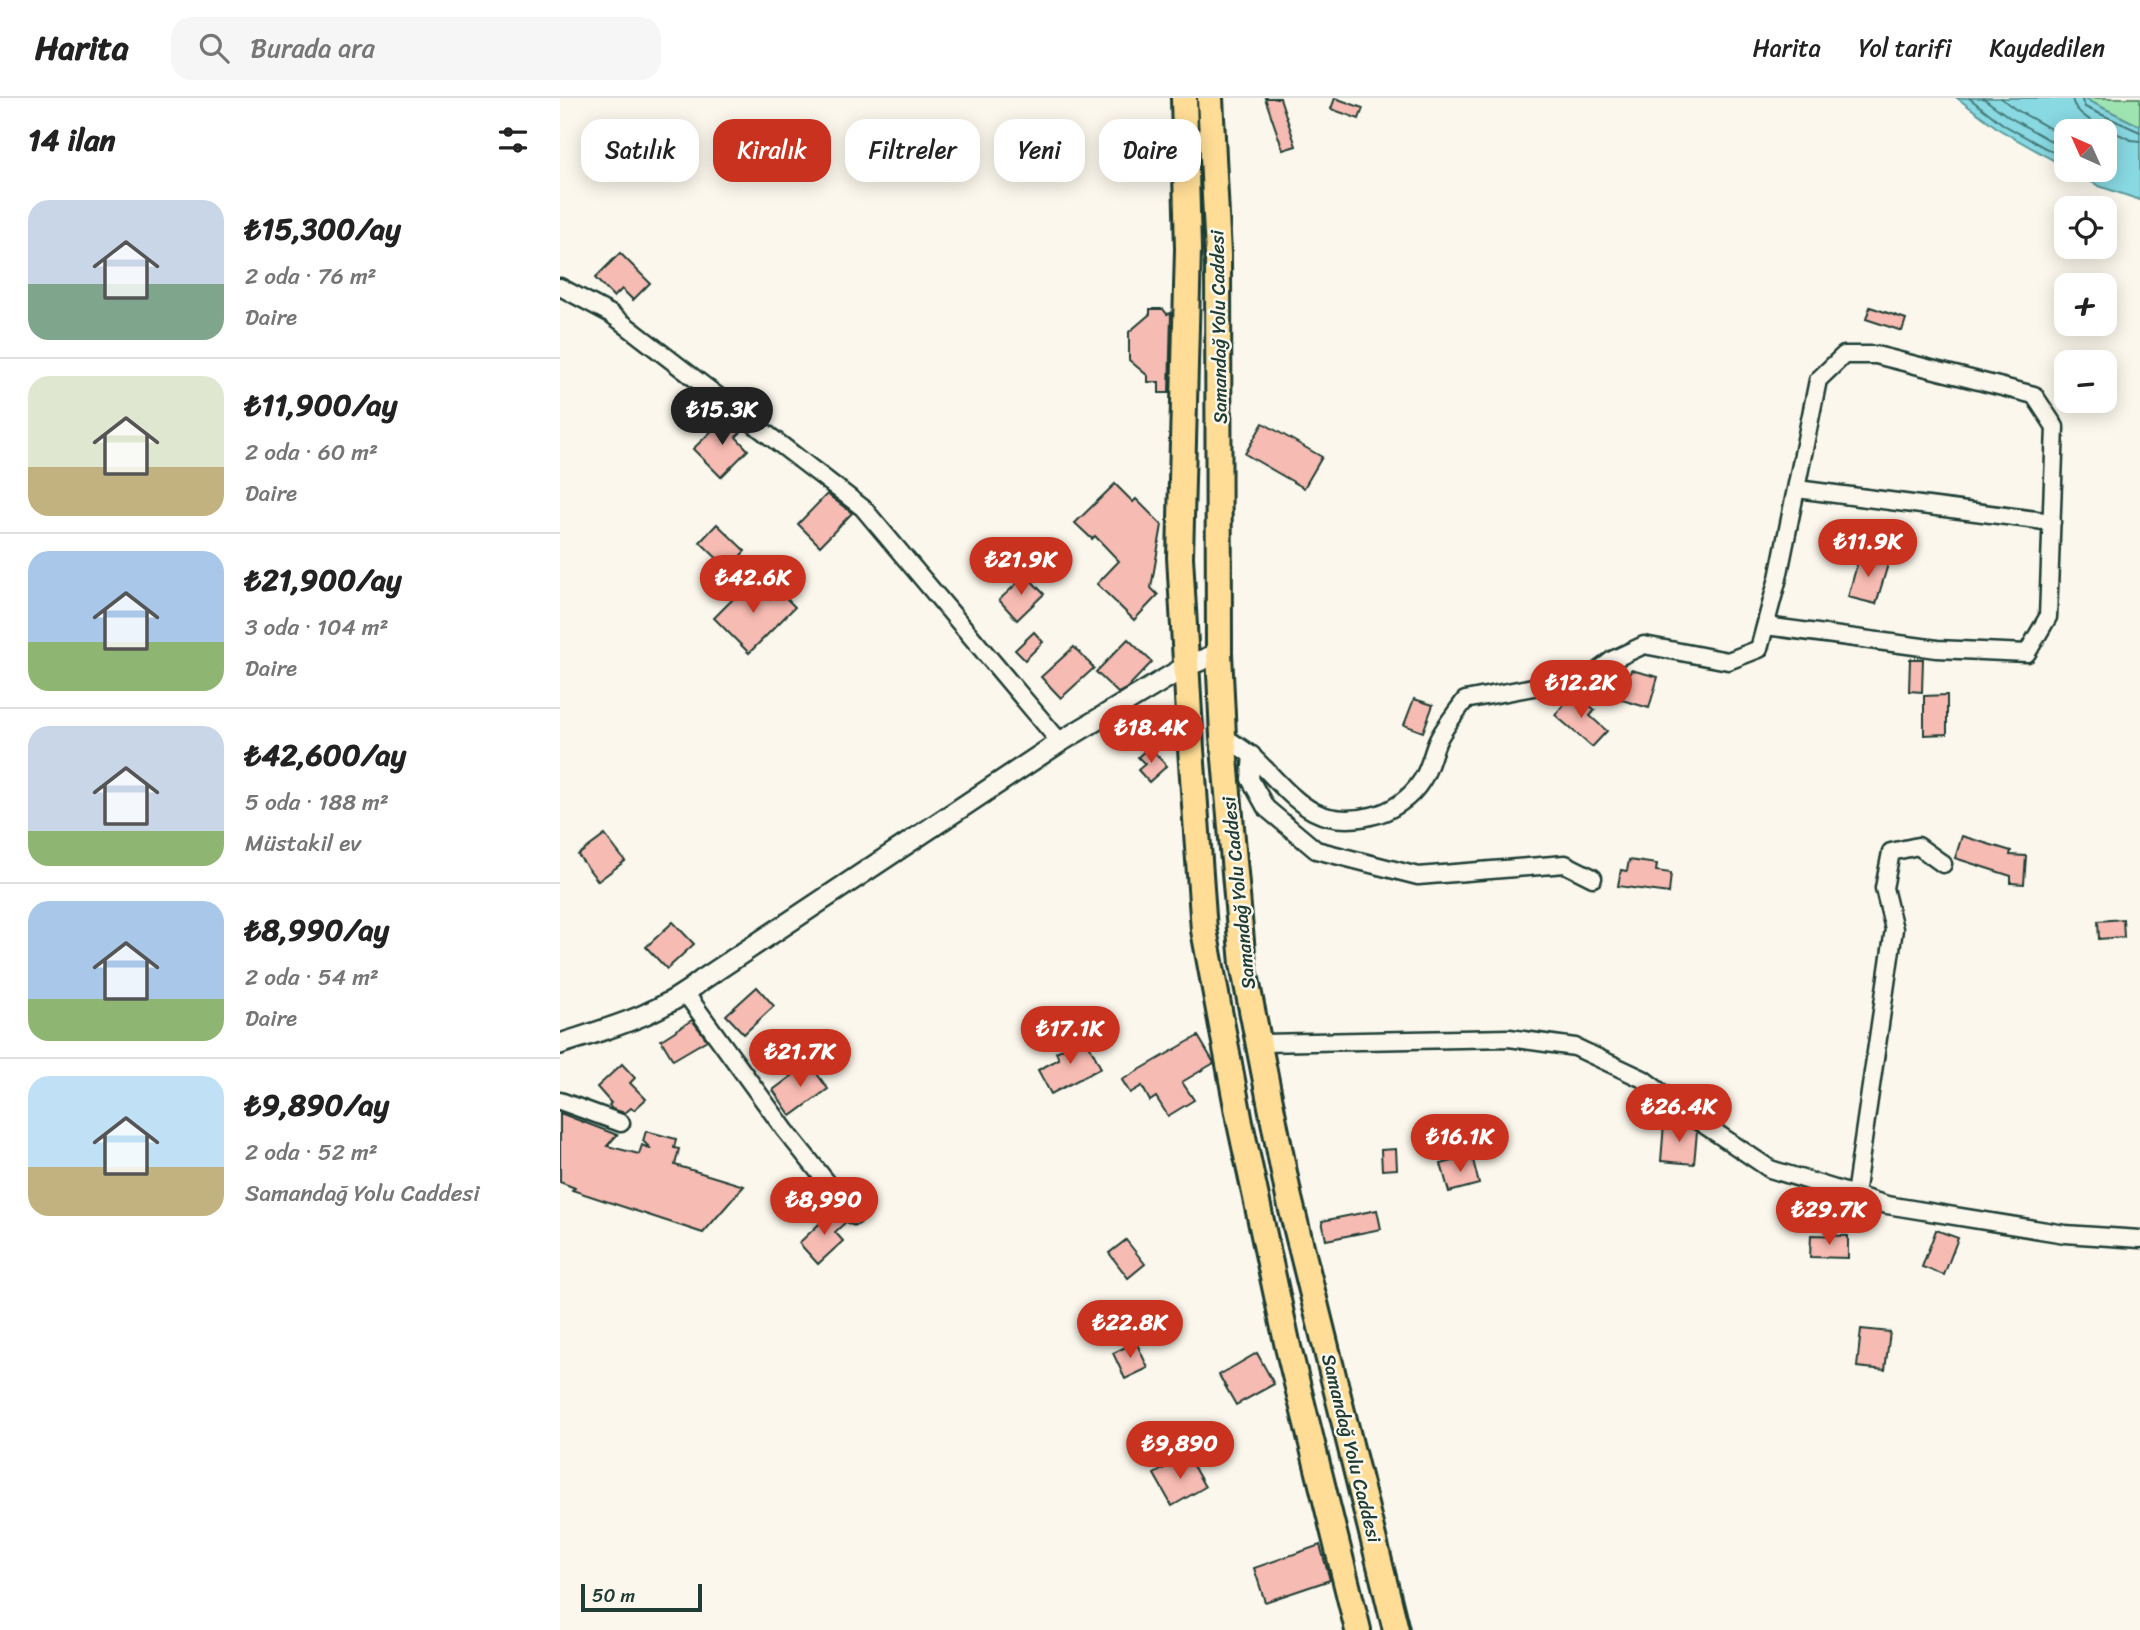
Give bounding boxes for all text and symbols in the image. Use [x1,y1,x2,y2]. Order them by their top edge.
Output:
search box [171,17,661,80]
text: Harita [35,19,129,77]
text: Burada ara [251,25,375,71]
text: Harita [1753,27,1821,69]
text: Yol tarifi [1859,27,1952,69]
text: Kaydedilen [1990,27,2105,69]
icon: search [195,29,233,67]
text: 14 ilan [28,113,115,167]
chip: Satılık [581,119,699,182]
chip: Kiralık [713,119,831,182]
chip: Filtreler [845,119,980,182]
chip: Yeni [994,119,1085,182]
chip: Daire [1099,119,1201,182]
north arrow [2054,119,2118,182]
map controls [2054,119,2117,413]
icon: filters [494,121,532,159]
button: locate [2054,196,2117,259]
text: ₺15,300/ay [245,202,401,256]
icon: home [84,228,168,312]
street label: Samandağ Yolu Caddesi [1200,229,1237,424]
text: 2 oda · 76 m² [245,256,377,297]
button: + [2054,273,2117,336]
text: Daire [245,297,297,338]
button: − [2054,350,2117,413]
text: ₺11,900/ay [245,378,397,432]
pin: ₺15.3K [665,388,779,447]
text: ₺15.3K [687,389,757,430]
icon: home [84,404,168,488]
text: 2 oda · 60 m² [245,432,378,473]
text: Daire [245,473,297,514]
pin: ₺11.9K [1811,519,1925,579]
text: ₺11.9K [1834,521,1902,562]
pin: ₺21.9K [964,538,1078,597]
text: ₺21.9K [986,539,1056,580]
text: ₺21,900/ay [245,553,402,607]
pin: ₺42.6K [696,556,810,615]
text: ₺42.6K [716,557,790,598]
icon: home [84,579,168,663]
text: 3 oda · 104 m² [245,607,389,648]
text: Daire [245,648,297,689]
pin: ₺12.2K [1524,660,1638,720]
text: ₺12.2K [1546,662,1616,703]
pin: ₺18.4K [1094,706,1208,765]
text: ₺18.4K [1115,707,1187,748]
text: ₺42,600/ay [245,728,406,782]
icon: home [84,754,168,838]
text: 5 oda · 188 m² [245,782,389,823]
street label: Samandağ Yolu Caddesi [1212,794,1265,991]
text: Müstakil ev [245,823,361,864]
text: ₺8,990/ay [245,903,389,957]
icon: home [84,929,168,1013]
text: 2 oda · 54 m² [245,957,379,998]
text: Daire [245,998,297,1039]
pin: ₺17.1K [1013,1006,1127,1066]
text: ₺17.1K [1037,1008,1103,1049]
pin: ₺21.7K [743,1030,857,1089]
text: ₺21.7K [765,1031,835,1072]
text: ₺9,890/ay [245,1078,389,1132]
pin: ₺26.4K [1622,1084,1736,1144]
text: ₺26.4K [1642,1086,1716,1127]
icon: home [84,1104,168,1188]
pin: ₺16.1K [1403,1114,1517,1174]
text: ₺16.1K [1427,1116,1493,1157]
text: 2 oda · 52 m² [245,1132,378,1173]
text: Samandağ Yolu Caddesi [245,1173,480,1214]
pin: ₺8,990 [767,1178,881,1237]
text: ₺8,990 [786,1179,862,1220]
pin: ₺29.7K [1772,1188,1886,1247]
text: ₺29.7K [1792,1189,1866,1230]
pin: ₺22.8K [1073,1300,1187,1360]
text: ₺22.8K [1093,1302,1167,1343]
street label: Samandağ Yolu Caddesi [1312,1350,1391,1547]
pin: ₺9,890 [1123,1422,1237,1481]
text: ₺9,890 [1142,1423,1218,1464]
text: 50 m [592,1579,635,1612]
scale bar [581,1581,702,1613]

